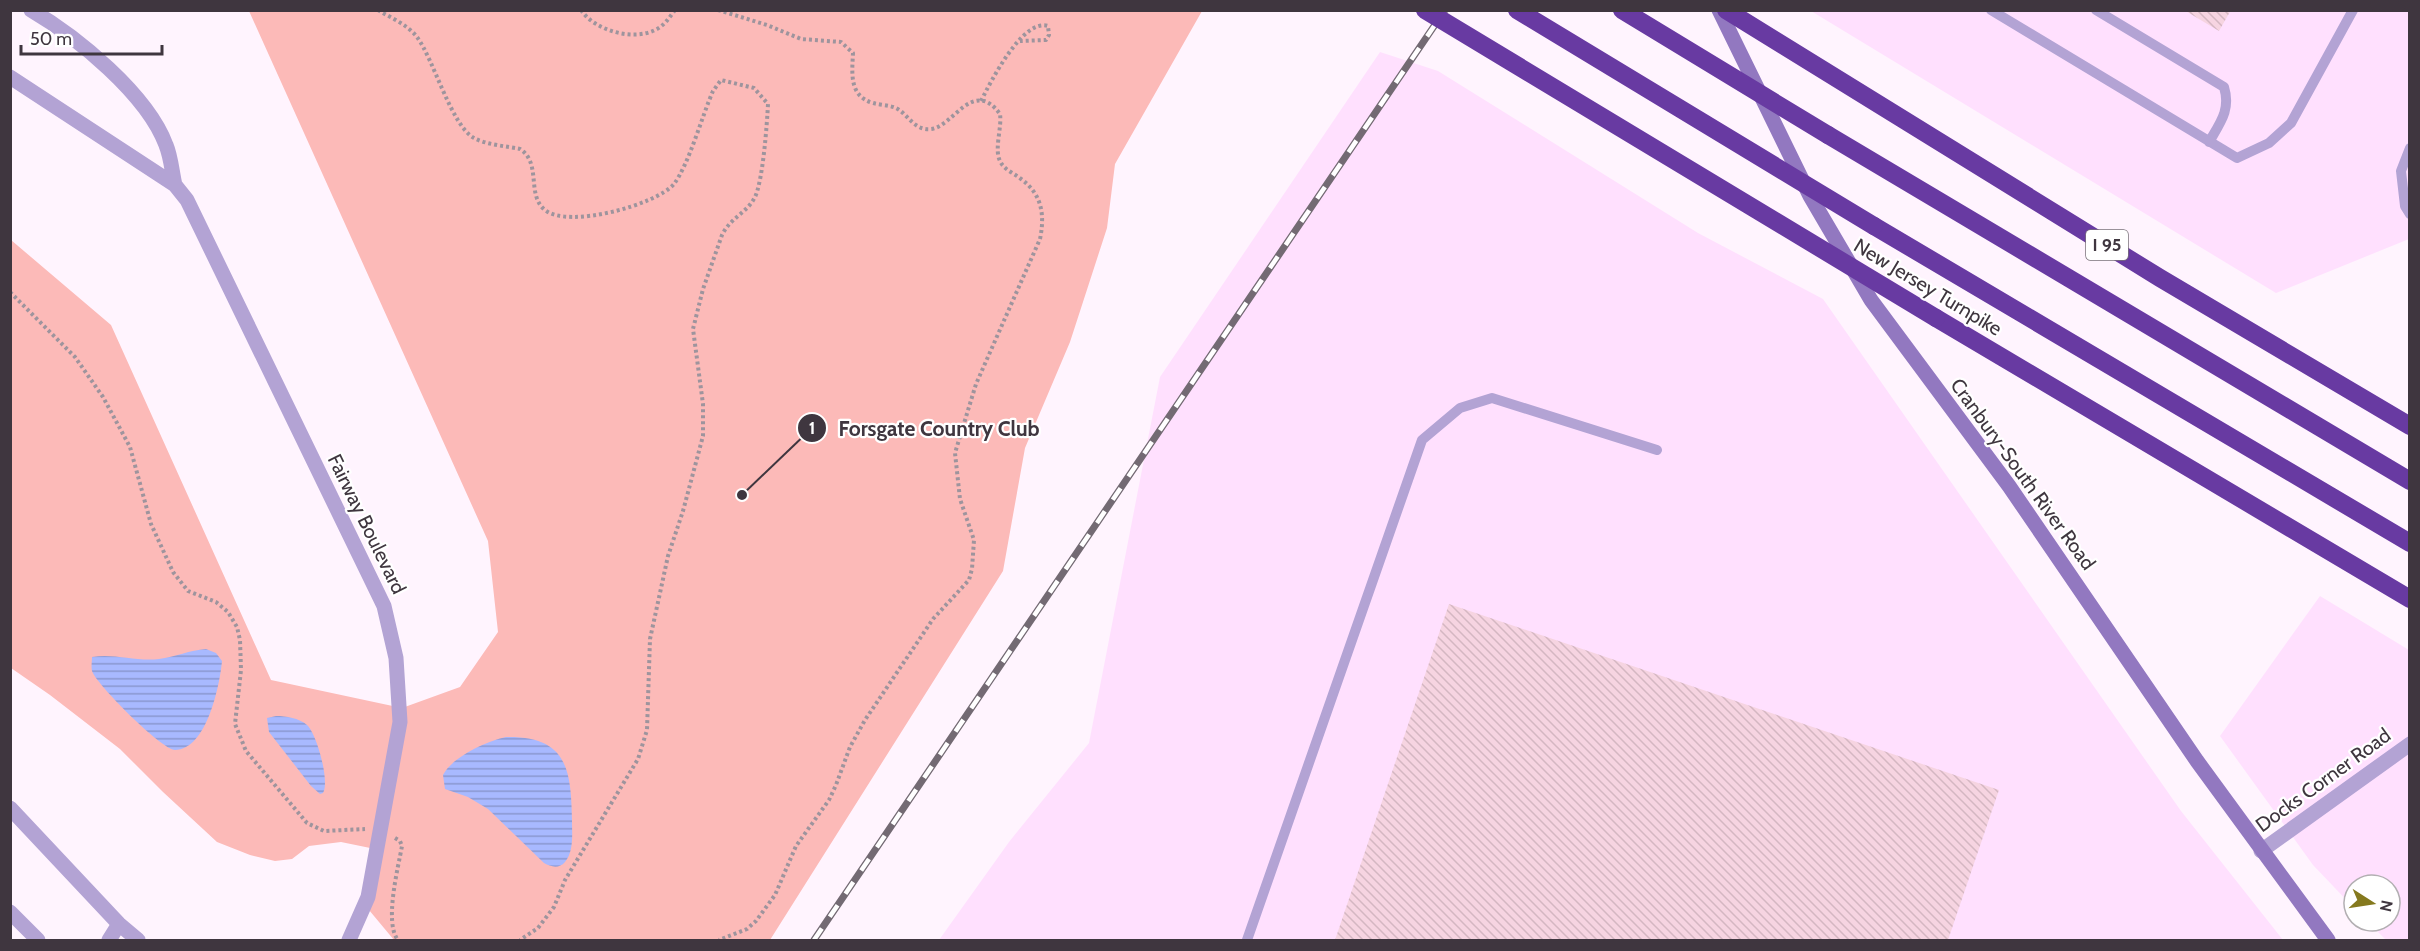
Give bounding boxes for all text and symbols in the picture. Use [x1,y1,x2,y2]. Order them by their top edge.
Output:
scale bar [21,18,162,56]
text: 50 m [30,28,72,50]
road number: I 95 [2086,230,2128,260]
street label: New Jersey Turnpike [1850,233,2006,341]
street label: Cranbury-South River Road [1945,374,2101,574]
callout: Forsgate Country Club [797,409,1052,448]
text: Forsgate Country Club [838,416,1040,441]
text: 1 [809,417,815,439]
street label: Fairway Boulevard [323,450,411,598]
street label: Docks Corner Road [2251,723,2395,837]
north arrow [2342,873,2402,933]
text: N [2376,899,2397,914]

